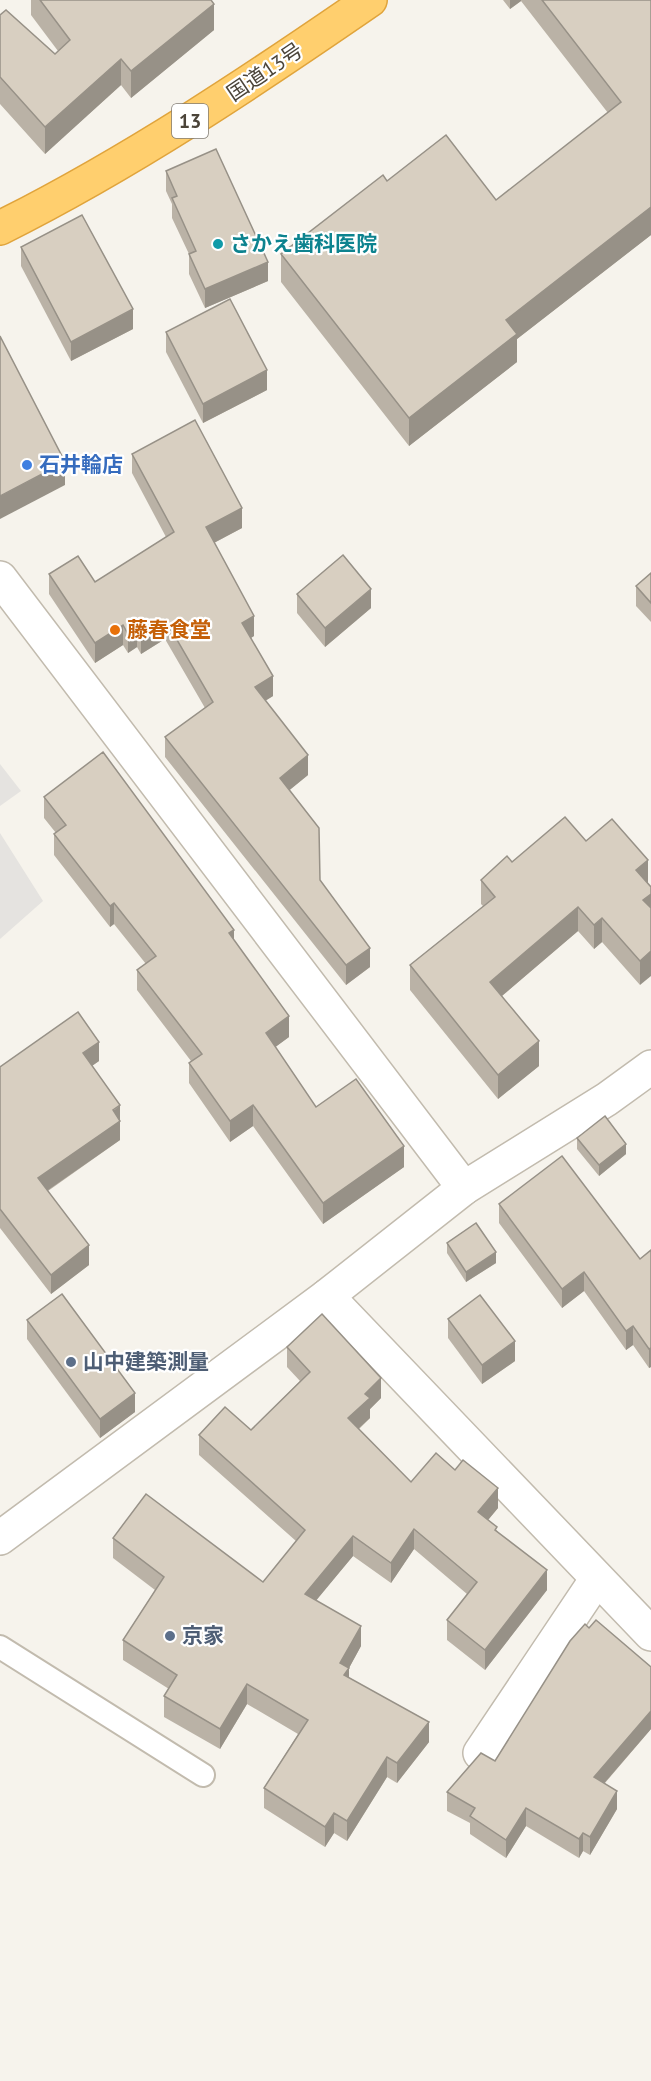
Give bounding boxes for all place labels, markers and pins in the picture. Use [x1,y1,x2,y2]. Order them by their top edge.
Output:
place label: さかえ歯科医院 [230,230,377,257]
marker: さかえ歯科医院 [211,237,225,251]
place label: 石井輪店 [39,451,123,478]
marker: 石井輪店 [20,458,34,472]
place label: 藤春食堂 [127,616,211,643]
marker: 藤春食堂 [108,623,122,637]
place label: 山中建築測量 [83,1348,209,1375]
marker: 山中建築測量 [64,1355,78,1369]
place label: 京家 [182,1622,224,1649]
marker: 京家 [163,1629,177,1643]

